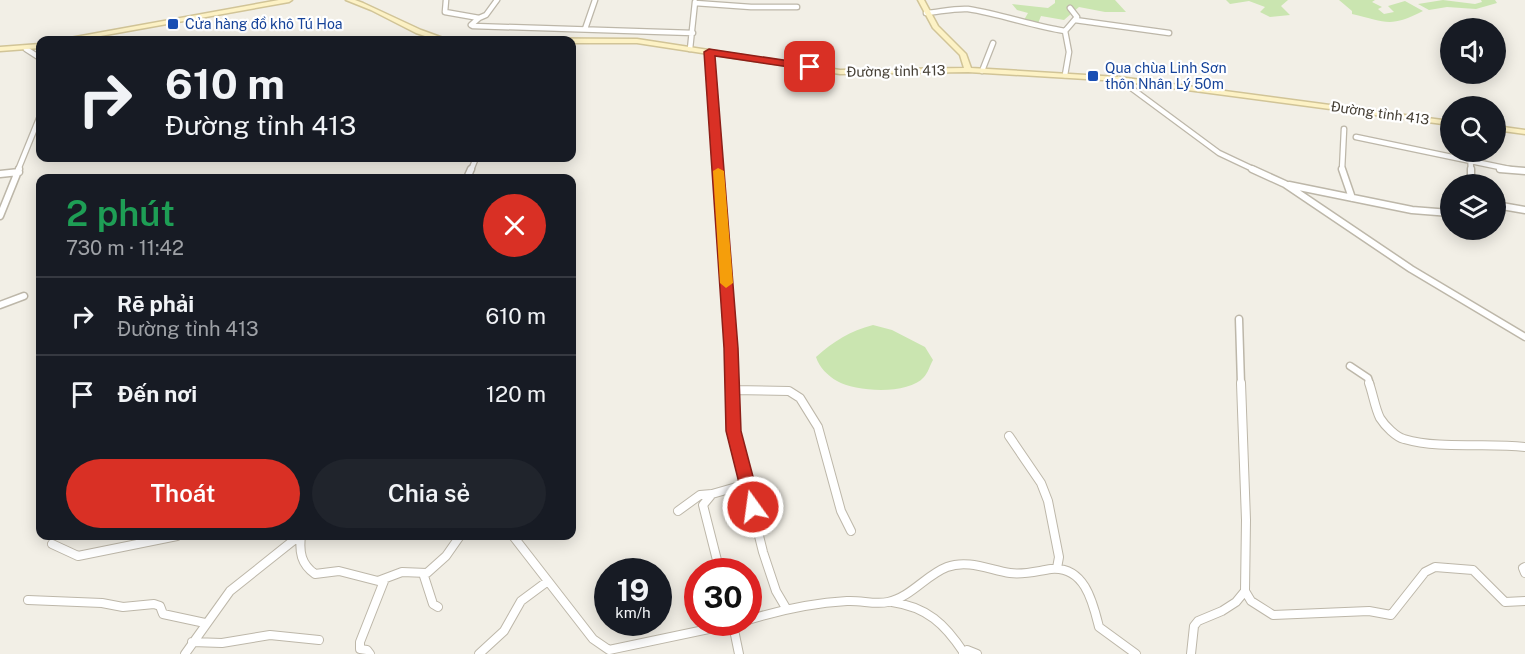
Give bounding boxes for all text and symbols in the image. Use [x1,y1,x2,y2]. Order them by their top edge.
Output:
place label: Cửa hàng đồ khô Tú Hoa [185,16,343,32]
marker: Cửa hàng đồ khô Tú Hoa [166,17,180,31]
map controls [1440,18,1506,240]
button: sound [1440,18,1506,84]
pin [784,41,835,92]
icon: arrive [793,50,826,83]
text: 610 m [165,59,285,108]
icon: right [66,60,144,138]
place label: Qua chùa Linh Sơn thôn Nhân Lý 50m [1105,60,1226,92]
street label: Đường tỉnh 413 [846,62,946,80]
marker: Qua chùa Linh Sơn thôn Nhân Lý 50m [1086,69,1100,83]
button: search [1440,96,1506,162]
street label: Đường tỉnh 413 [1330,98,1430,128]
text: Đường tỉnh 413 [165,109,356,141]
button: layers [1440,174,1506,240]
text: 2 phút [66,192,175,234]
button: close [483,194,546,257]
text: 730 m · 11:42 [66,236,184,260]
text: Rẽ phải [117,291,194,317]
icon: right [66,300,99,333]
text: 610 m [486,303,546,329]
text: Đường tỉnh 413 [117,317,259,341]
icon: arrive [66,378,99,411]
text: Đến nơi [117,381,197,407]
text: 120 m [486,381,546,407]
button: Thoát [66,459,300,528]
button: Chia sẻ [312,459,546,528]
position arrow [721,475,785,539]
speed limit sign: 30 [684,558,762,636]
text: 19 [617,572,649,608]
text: km/h [615,604,651,621]

